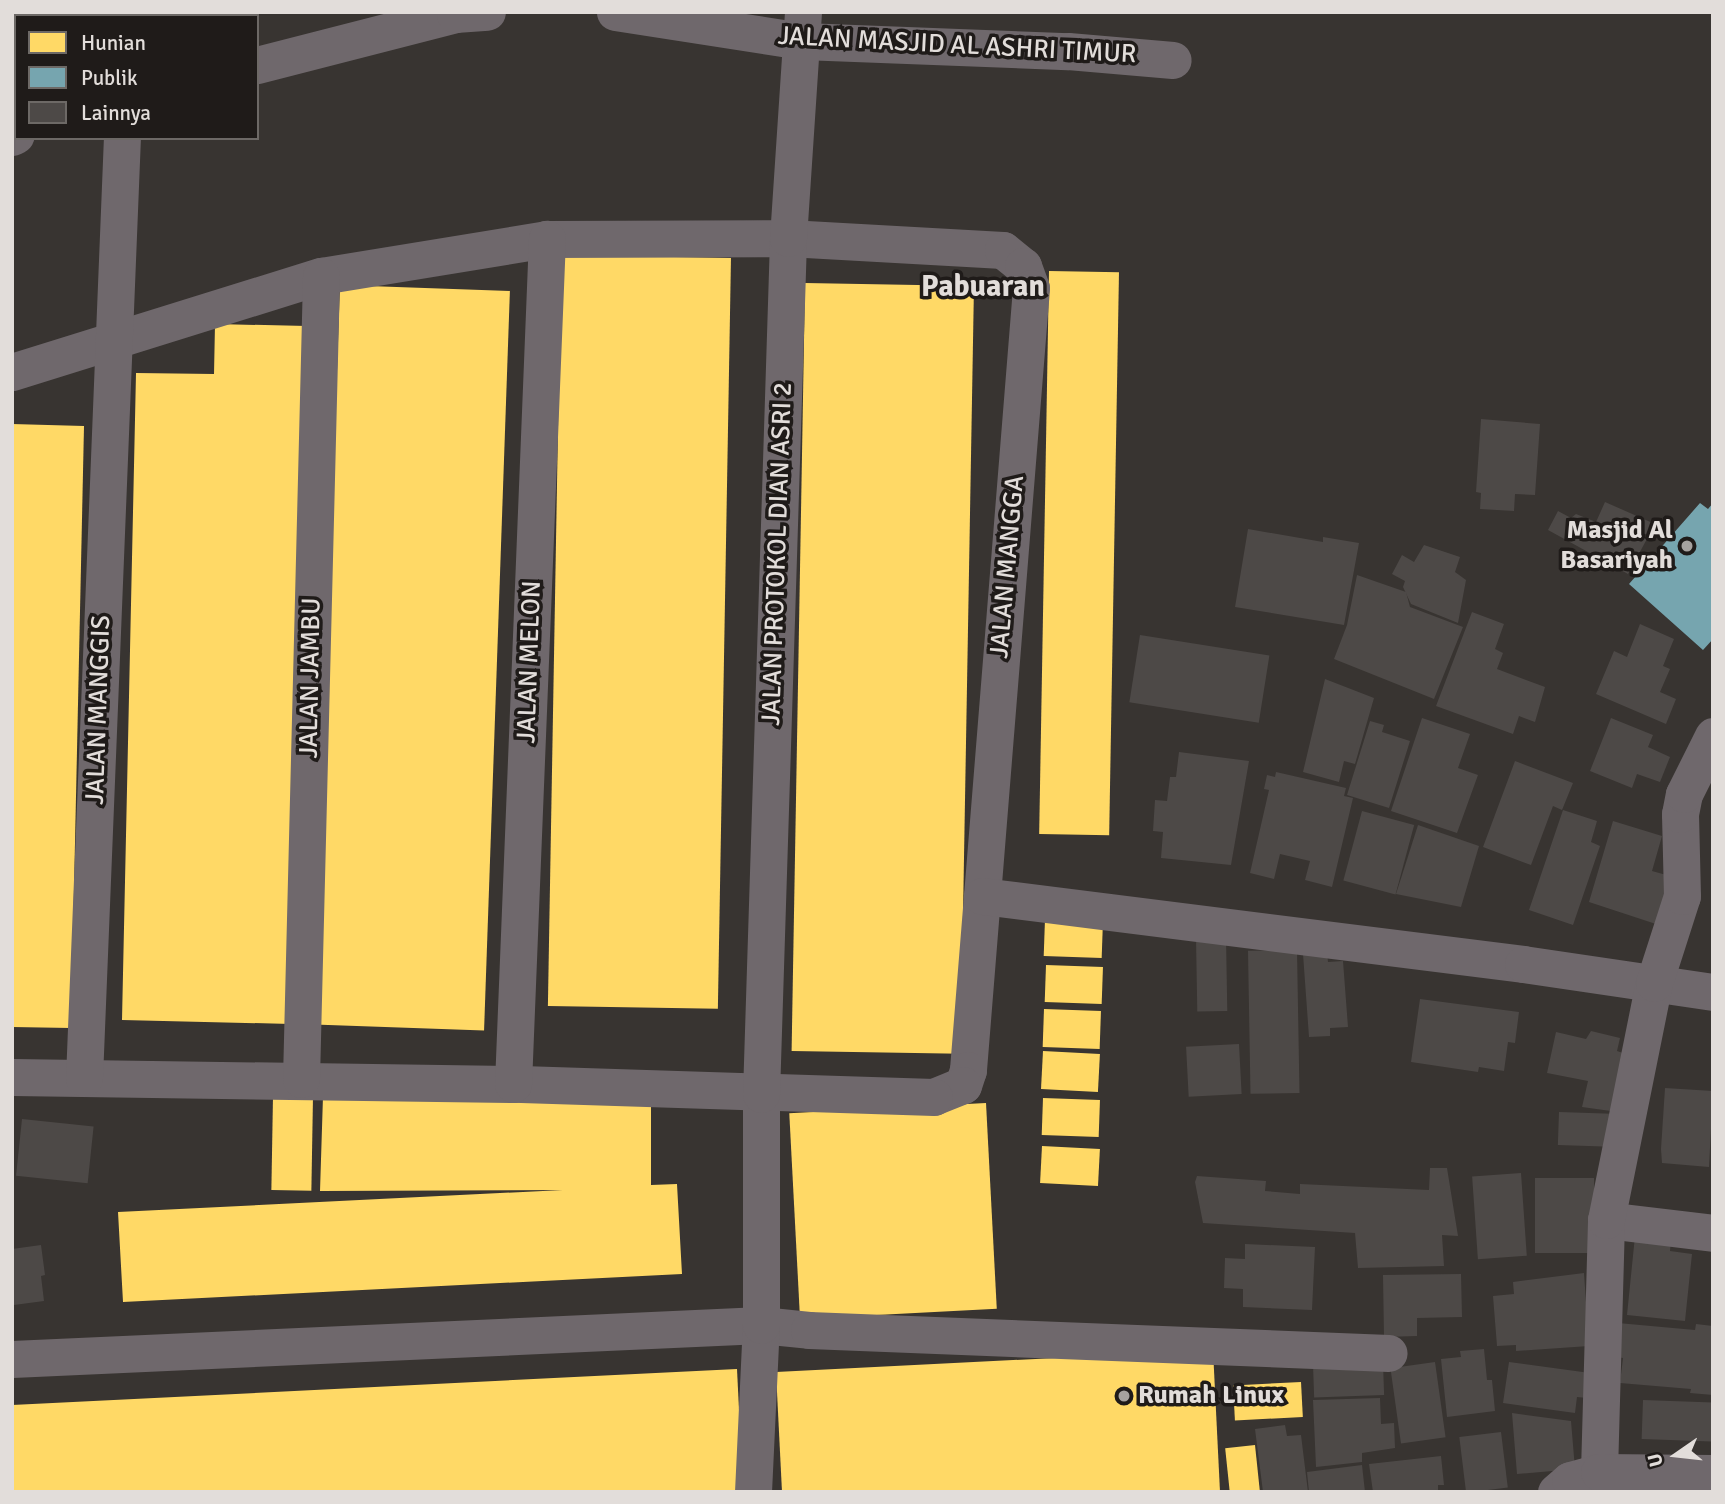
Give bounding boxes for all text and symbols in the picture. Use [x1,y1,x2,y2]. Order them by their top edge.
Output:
legend [14,14,259,140]
street label: JALAN MASJID AL ASHRI TIMUR [777,21,1137,71]
text: Hunian [81,30,146,56]
text: Publik [81,65,138,91]
text: Lainnya [81,100,151,126]
district label: Pabuaran [921,269,1045,305]
street label: JALAN PROTOKOL DIAN ASRI 2 [756,382,800,726]
street label: JALAN MANGGA [984,474,1032,660]
place label: Masjid Al Basariyah [1560,515,1673,576]
marker: Masjid Al Basariyah [1679,538,1695,554]
street label: JALAN MELON [512,580,548,744]
street label: JALAN JAMBU [294,597,328,759]
street label: JALAN MANGGIS [80,615,118,805]
place label: Rumah Linux [1138,1380,1284,1412]
marker: Rumah Linux [1116,1388,1132,1404]
north arrow [1641,1420,1711,1490]
text: U [1642,1451,1669,1469]

